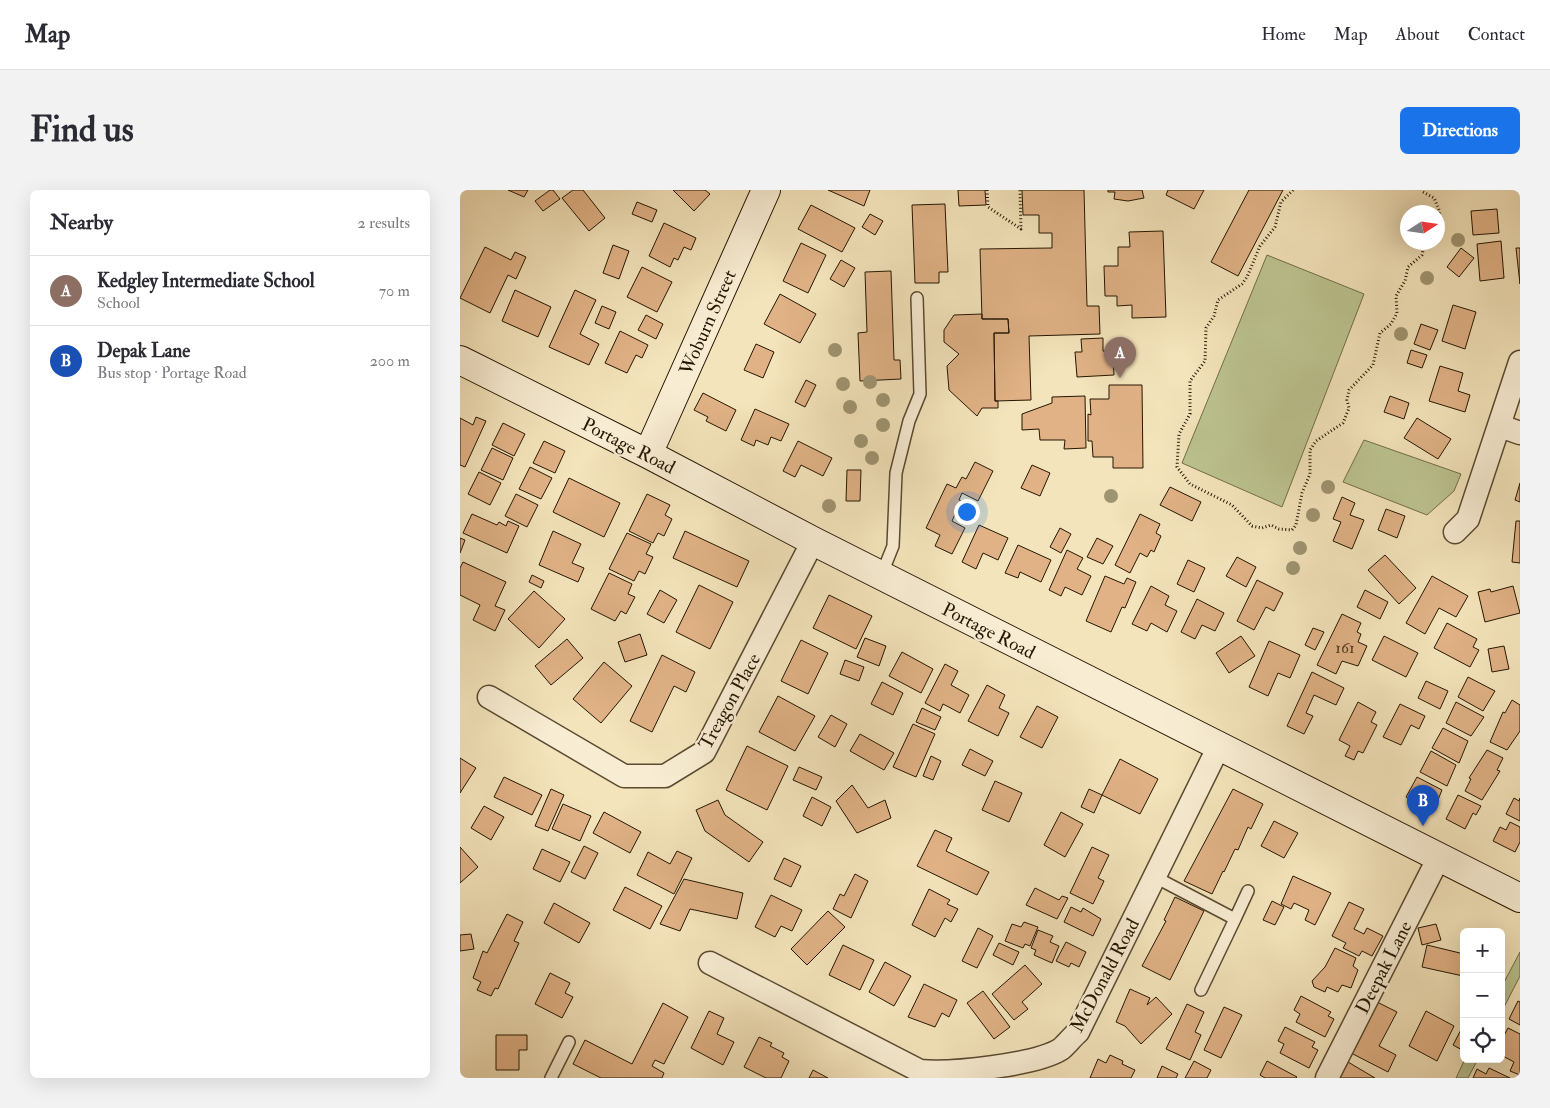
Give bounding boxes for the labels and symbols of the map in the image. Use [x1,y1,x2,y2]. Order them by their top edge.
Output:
north arrow [1400,205,1445,250]
street label: Woburn Street [674,266,742,380]
pin: A [1104,337,1136,378]
street label: Portage Road [578,412,680,480]
your location [954,499,980,525]
street label: Portage Road [938,597,1040,665]
house number: 161 [1335,638,1355,658]
street label: Treagon Place [694,649,766,754]
pin: B [1407,785,1439,826]
street label: McDonald Road [1065,914,1145,1037]
street label: Deepak Lane [1350,917,1418,1018]

